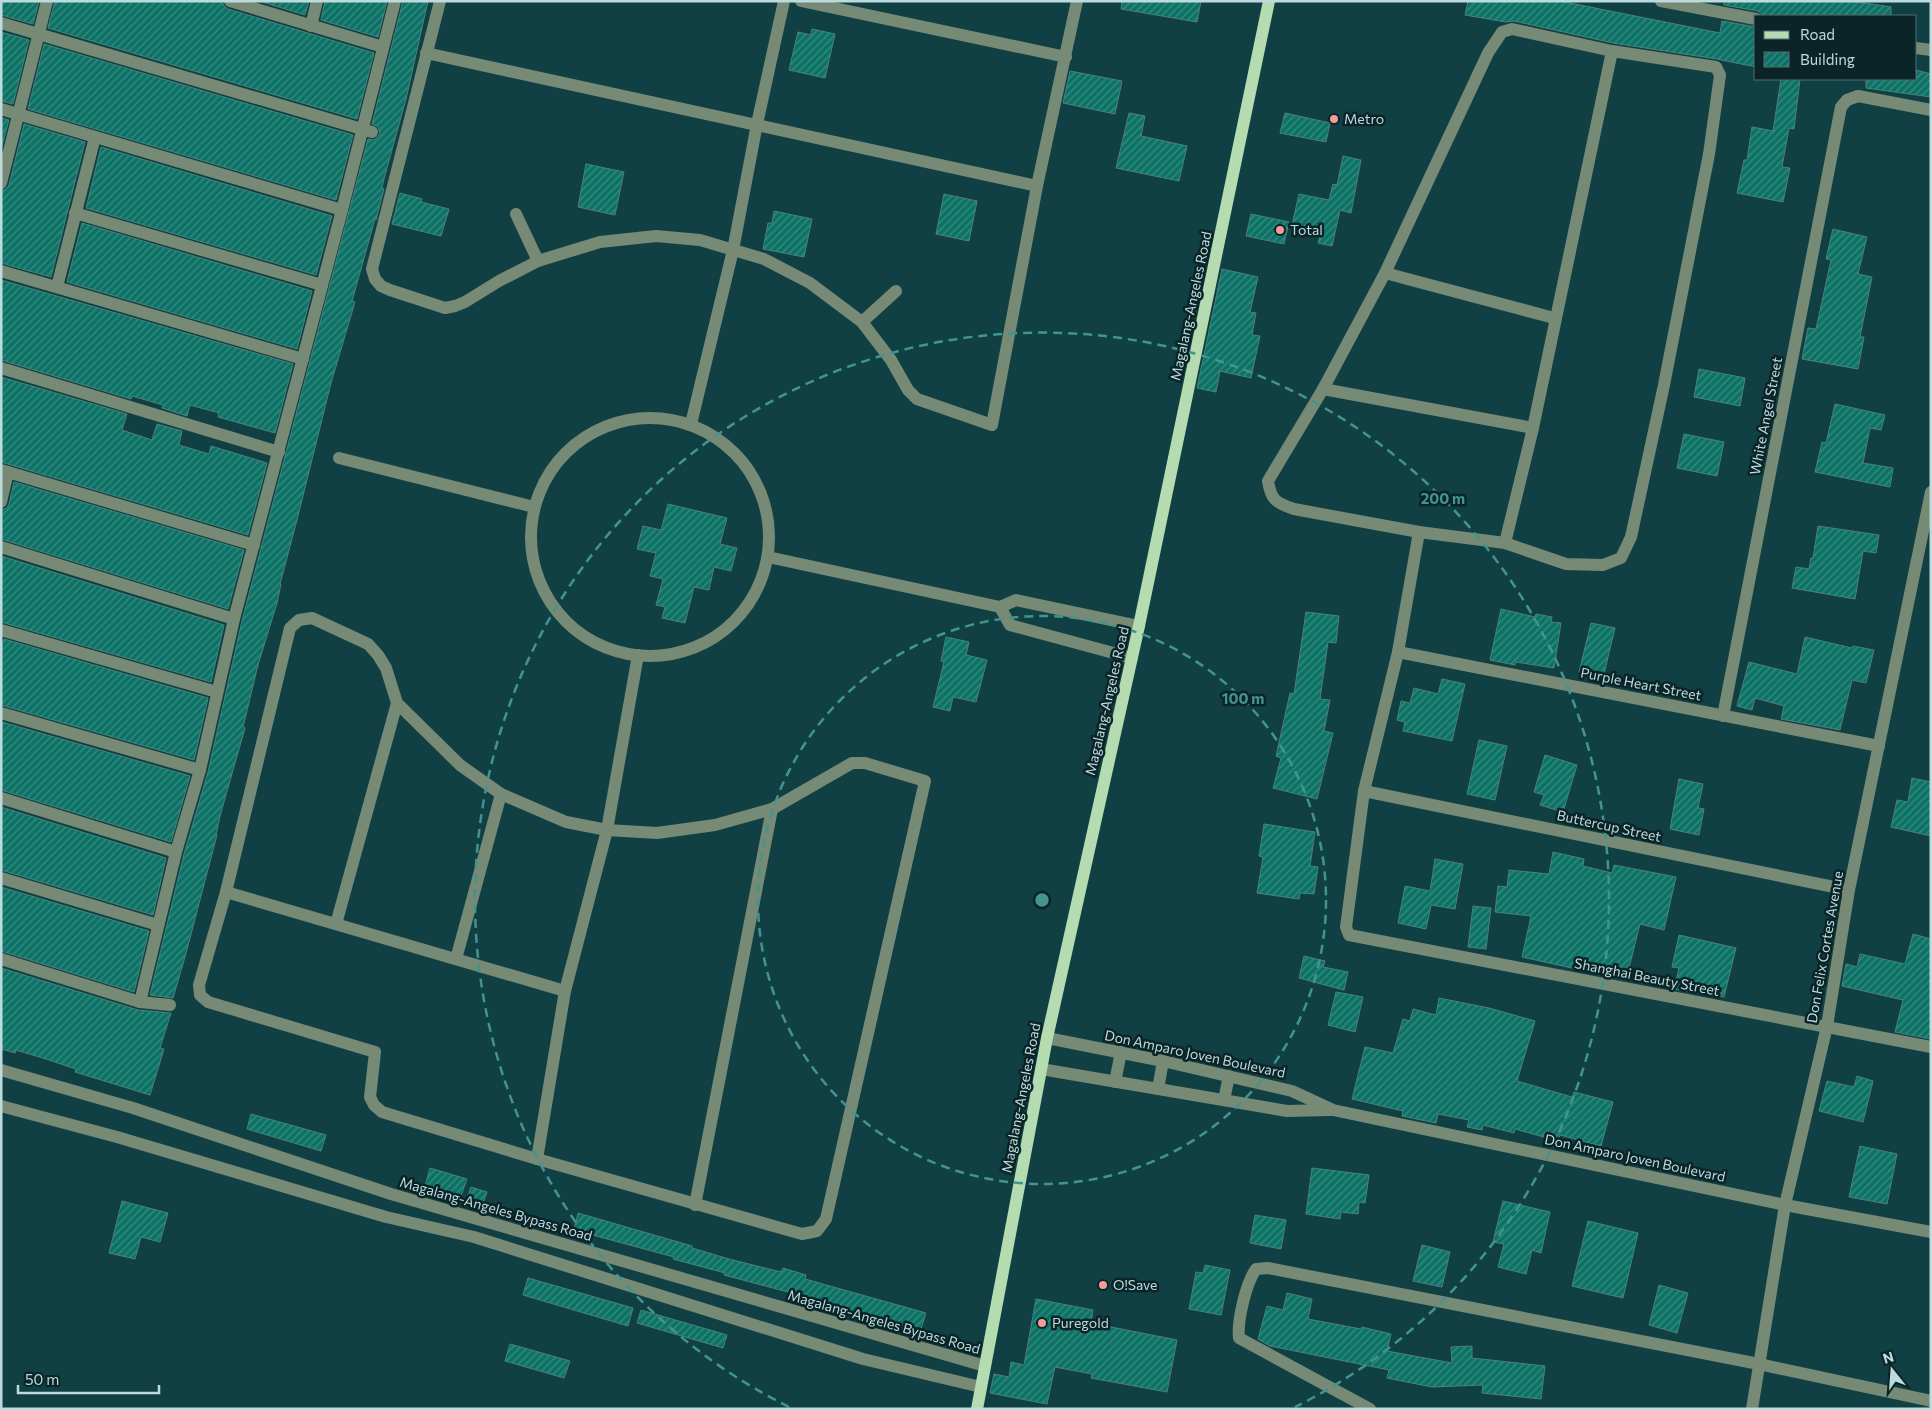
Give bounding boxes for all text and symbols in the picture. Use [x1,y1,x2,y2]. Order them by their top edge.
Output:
legend [1754,15,1917,80]
text: Road [1800,25,1835,43]
text: Building [1800,50,1855,68]
place label: Metro [1344,110,1384,127]
marker: Metro [1328,113,1340,125]
place label: Total [1290,221,1323,238]
marker: Total [1274,224,1286,236]
street label: Magalang-Angeles Road [1166,230,1215,382]
street label: White Angel Street [1746,355,1785,476]
text: 200 m [1421,489,1465,507]
street label: Magalang-Angeles Road [1081,625,1132,777]
street label: Purple Heart Street [1579,663,1703,704]
text: 100 m [1222,689,1264,707]
street label: Buttercup Street [1555,806,1663,845]
street label: Don Felix Cortes Avenue [1803,870,1846,1024]
centre of rings [1033,891,1051,909]
street label: Shanghai Beauty Street [1573,954,1721,999]
street label: Magalang-Angeles Road [998,1021,1043,1174]
street label: Don Amparo Joven Boulevard [1103,1026,1287,1081]
street label: Don Amparo Joven Boulevard [1543,1130,1727,1185]
street label: Magalang-Angeles Bypass Road [398,1173,594,1244]
place label: O!Save [1113,1276,1157,1293]
marker: O!Save [1097,1279,1109,1291]
street label: Magalang-Angeles Bypass Road [786,1286,982,1357]
place label: Puregold [1052,1314,1109,1331]
marker: Puregold [1036,1317,1048,1329]
north arrow [1867,1345,1917,1395]
text: N [1881,1347,1896,1367]
scale bar [18,1362,159,1394]
text: 50 m [25,1370,59,1388]

